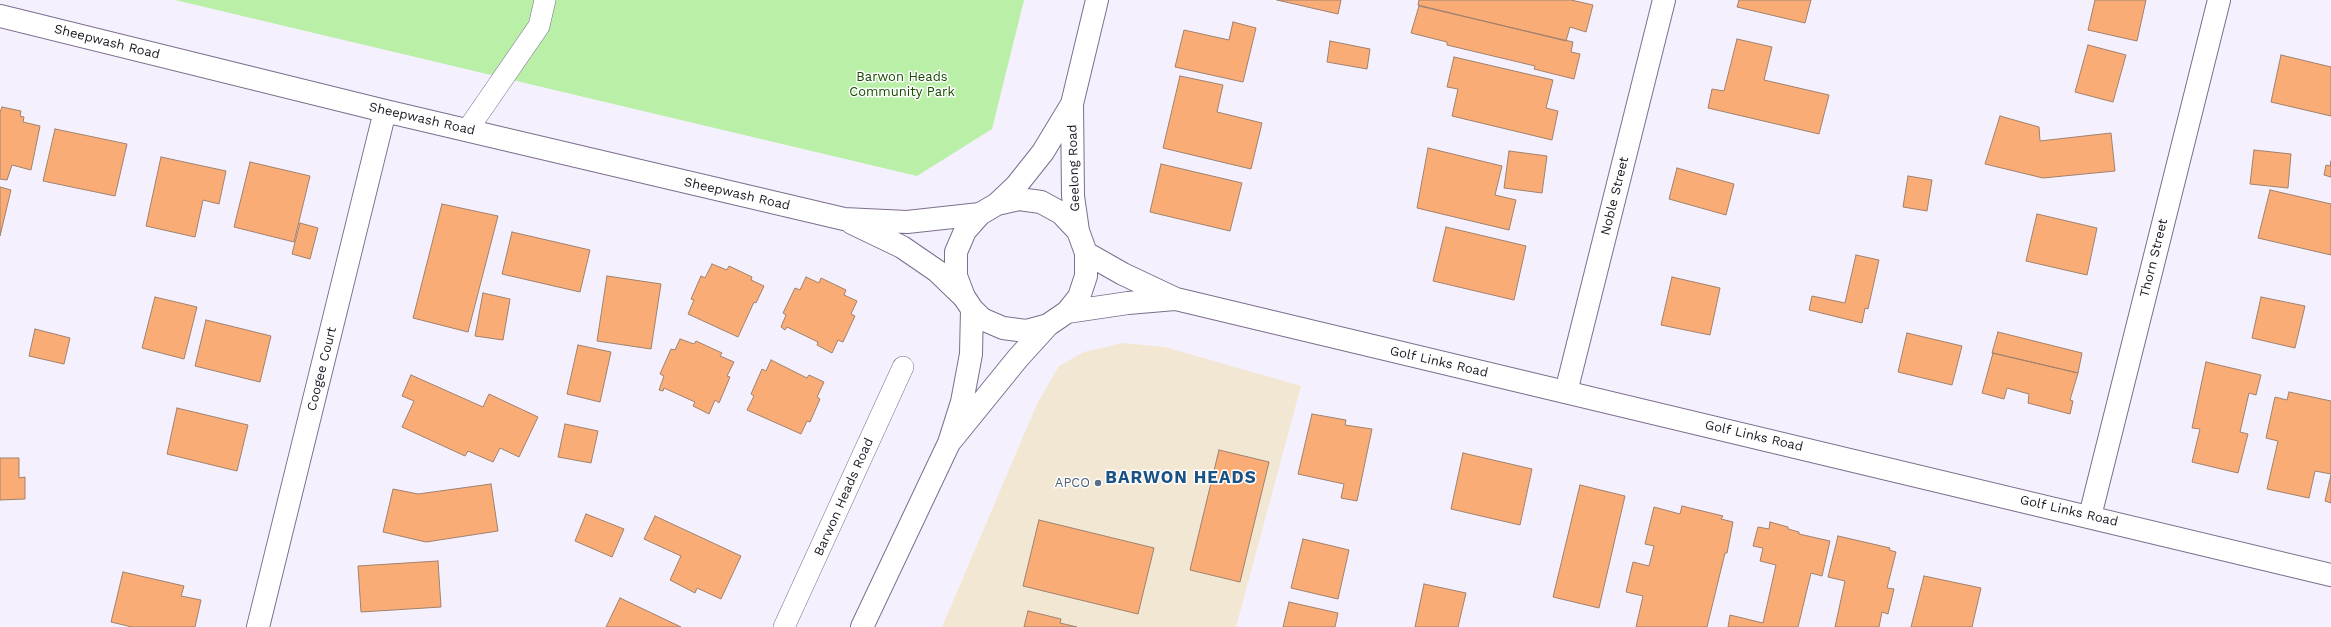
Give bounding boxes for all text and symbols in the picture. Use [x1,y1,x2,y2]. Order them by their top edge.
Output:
street label: Sheepwash Road [52,21,162,63]
park label: Barwon Heads Community Park [849,69,955,100]
street label: Sheepwash Road [367,99,477,139]
street label: Geelong Road [1065,124,1083,212]
street label: Noble Street [1598,155,1632,237]
street label: Sheepwash Road [682,174,792,214]
street label: Thorn Street [2137,217,2171,299]
street label: Coogee Court [304,325,340,413]
street label: Golf Links Road [1388,343,1490,381]
street label: Golf Links Road [1703,417,1805,455]
street label: Barwon Heads Road [811,436,877,558]
district label: BARWON HEADS [1105,468,1257,488]
place label: APCO [1055,475,1090,491]
marker: APCO [1093,478,1103,488]
street label: Golf Links Road [2018,492,2120,530]

